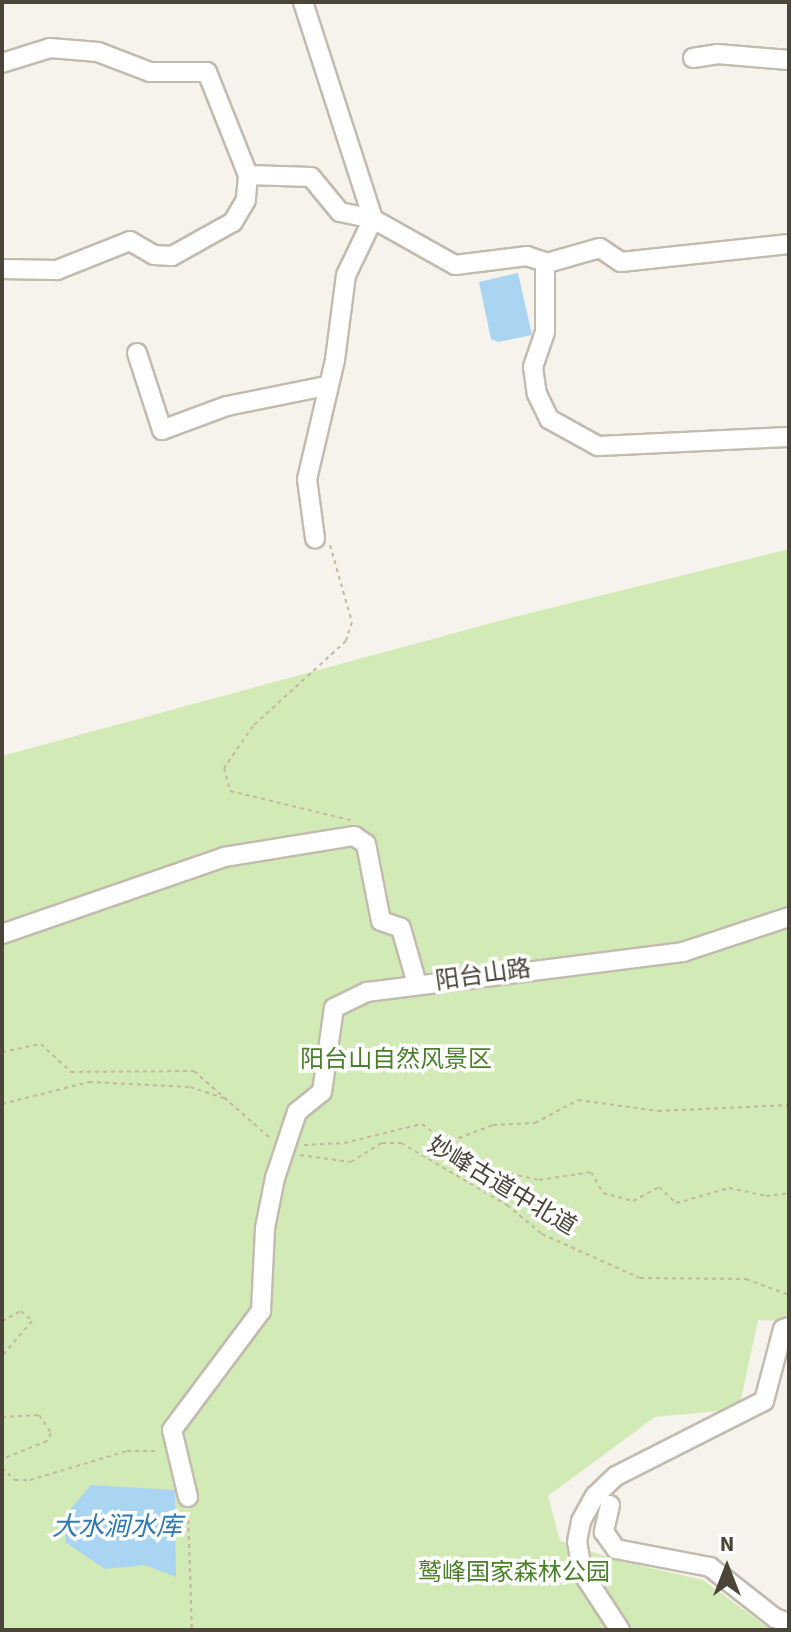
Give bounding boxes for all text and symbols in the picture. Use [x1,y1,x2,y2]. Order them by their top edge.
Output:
street label: 阳台山路 [433,954,533,996]
park label: 阳台山自然风景区 [300,1046,492,1074]
street label: 妙峰古道中北道 [423,1130,581,1242]
water label: 大水涧水库 [52,1511,182,1543]
north arrow [687,1528,767,1608]
text: N [720,1528,734,1560]
park label: 鹫峰国家森林公园 [418,1559,610,1587]

